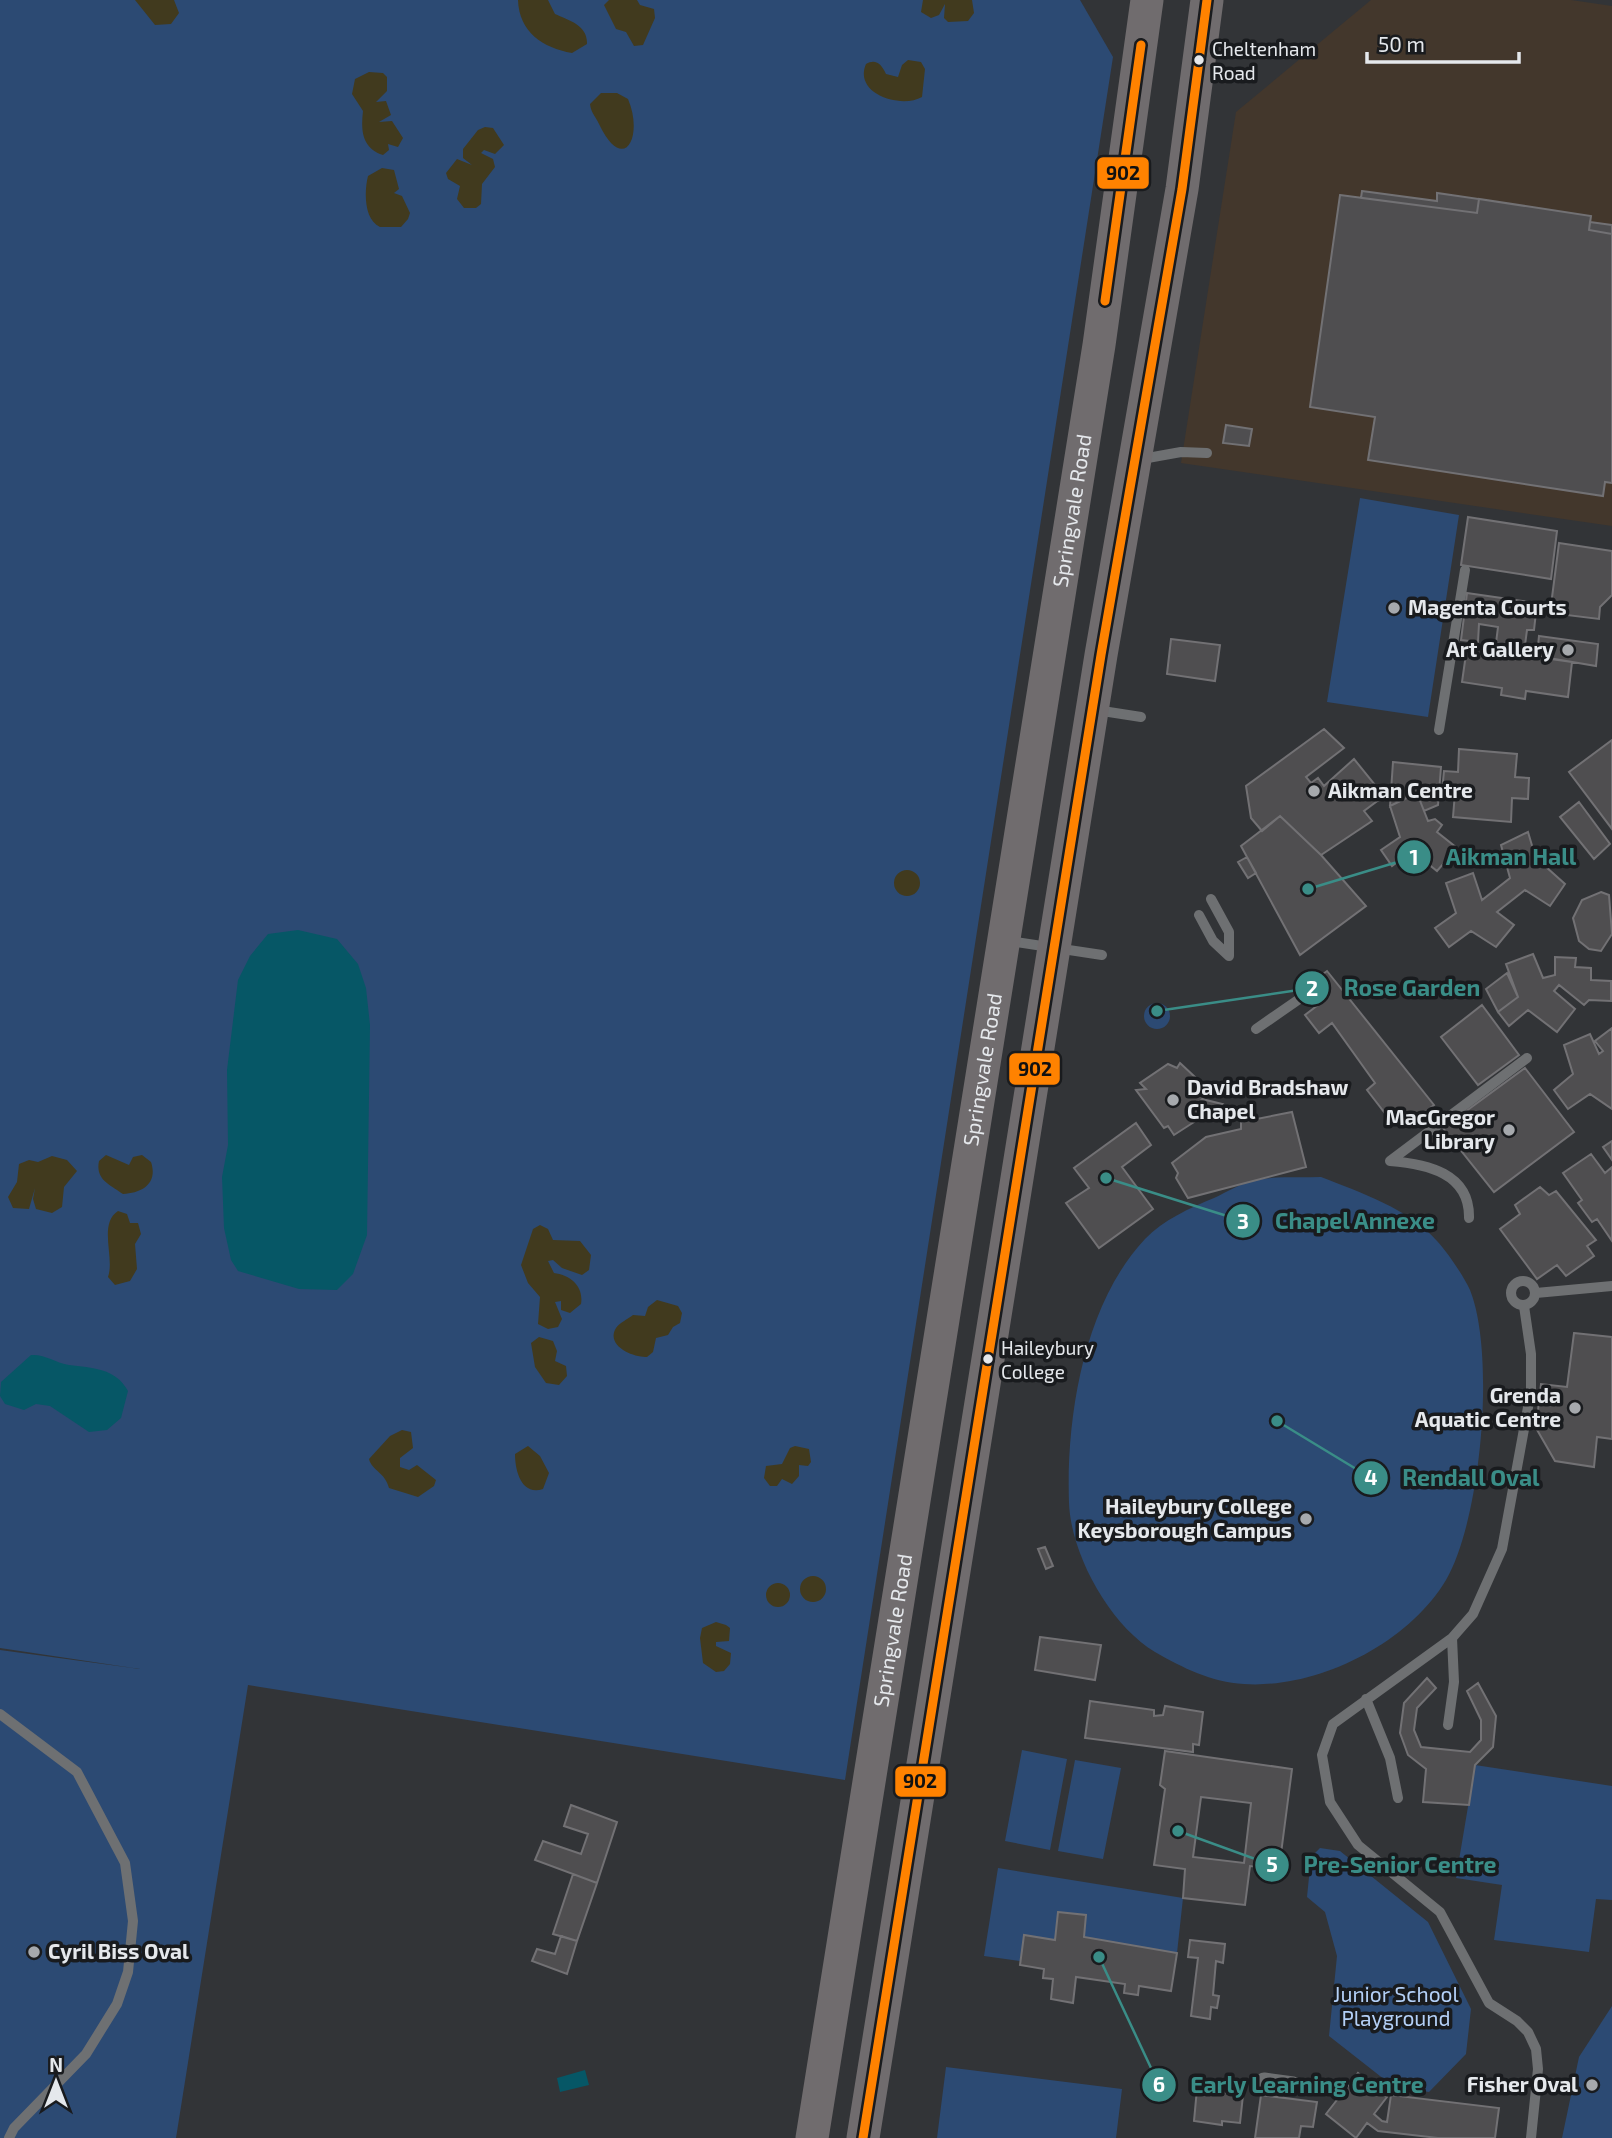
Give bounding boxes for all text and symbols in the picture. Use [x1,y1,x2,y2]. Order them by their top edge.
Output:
scale bar [1367,21,1519,65]
text: 50 m [1378,31,1425,56]
place label: Cheltenham Road [1212,37,1316,84]
marker: Cheltenham Road [1192,53,1206,67]
line badge: 902 [1096,156,1150,190]
text: 902 [1106,161,1140,184]
street label: Springvale Road [1046,432,1096,589]
place label: Magenta Courts [1408,594,1567,619]
marker: Magenta Courts [1386,600,1402,616]
place label: Art Gallery [1446,636,1554,662]
marker: Art Gallery [1560,642,1576,658]
place label: Aikman Centre [1328,777,1473,802]
marker: Aikman Centre [1306,783,1322,799]
callout: Aikman Hall [1396,835,1590,879]
text: Aikman Hall [1446,842,1577,870]
text: 1 [1409,844,1419,869]
callout: Rose Garden [1294,966,1494,1010]
text: Rose Garden [1344,973,1480,1001]
text: 2 [1306,975,1318,1000]
street label: Springvale Road [957,991,1006,1148]
line badge: 902 [1008,1052,1061,1086]
text: 902 [1018,1057,1052,1080]
place label: David Bradshaw Chapel [1187,1074,1349,1123]
marker: David Bradshaw Chapel [1165,1092,1181,1108]
place label: MacGregor Library [1385,1104,1495,1154]
marker: MacGregor Library [1501,1122,1517,1138]
callout: Chapel Annexe [1226,1199,1450,1243]
text: Chapel Annexe [1275,1206,1435,1234]
text: 3 [1237,1208,1249,1233]
place label: Haileybury College [1001,1336,1094,1383]
marker: Haileybury College [981,1352,995,1366]
place label: Grenda Aquatic Centre [1415,1382,1561,1431]
marker: Grenda Aquatic Centre [1567,1400,1583,1416]
callout: Rendall Oval [1353,1456,1554,1500]
text: Rendall Oval [1402,1463,1540,1491]
text: 4 [1364,1464,1378,1489]
place label: Haileybury College Keysborough Campus [1077,1493,1292,1543]
marker: Haileybury College Keysborough Campus [1298,1511,1314,1527]
street label: Springvale Road [867,1552,916,1709]
line badge: 902 [894,1765,947,1798]
text: 902 [903,1769,937,1792]
callout: Pre-Senior Centre [1254,1843,1511,1887]
text: Pre-Senior Centre [1303,1850,1497,1878]
text: 5 [1266,1851,1278,1876]
place label: Cyril Biss Oval [48,1938,189,1964]
marker: Cyril Biss Oval [26,1944,42,1960]
park label: Junior School Playground [1333,1981,1459,2030]
north arrow [21,2047,91,2117]
text: N [49,2053,63,2076]
callout: Early Learning Centre [1141,2063,1438,2107]
text: Early Learning Centre [1190,2070,1424,2098]
text: 6 [1153,2071,1165,2096]
place label: Fisher Oval [1467,2071,1578,2096]
marker: Fisher Oval [1584,2077,1600,2093]

